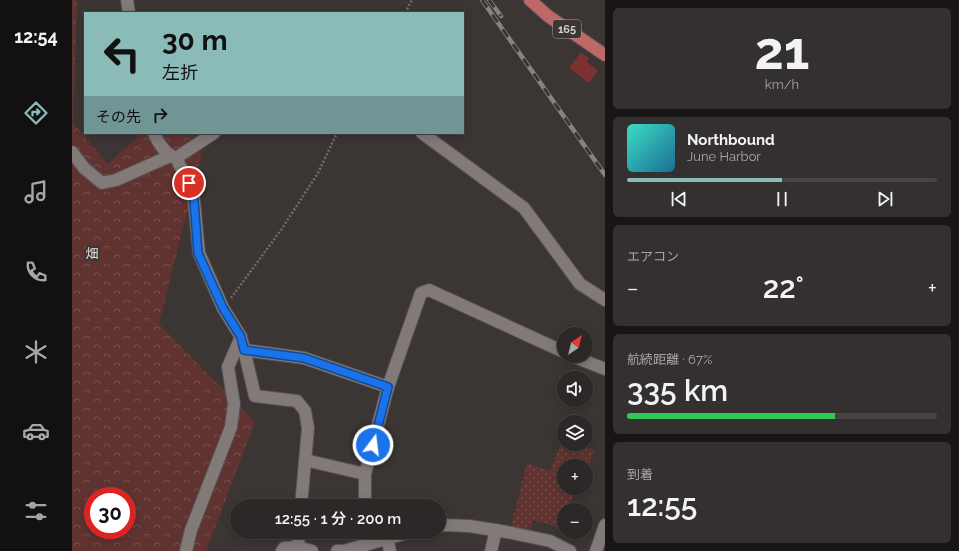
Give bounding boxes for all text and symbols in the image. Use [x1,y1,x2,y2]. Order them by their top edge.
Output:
road number: 165 [553,20,581,38]
text: 21 [754,20,810,81]
text: 30 m [162,24,228,57]
text: 12:54 [14,26,58,47]
icon: left [96,28,148,80]
text: 左折 [162,62,198,83]
text: km/h [765,77,799,92]
icon: directions [22,99,50,127]
icon: right [149,104,171,126]
text: その先 [96,108,141,126]
text: Northbound [687,131,775,149]
text: June Harbor [687,149,761,164]
pin [172,166,206,200]
icon: arrive [178,172,200,194]
icon: music [22,178,50,206]
icon: previous [668,188,690,210]
icon: pause [771,188,793,210]
icon: next [874,188,896,210]
district label: 畑 [85,246,99,261]
text: エアコン [627,249,679,264]
icon: phone [22,258,50,286]
text: 22° [763,270,804,305]
text: − [627,275,639,301]
text: + [928,275,937,301]
north arrow [557,327,593,363]
map controls [557,327,593,539]
icon: climate [22,338,50,366]
text: 航続距離 · 67% [627,352,712,367]
button: sound [557,371,593,407]
text: 335 km [627,373,728,408]
button: layers [557,415,593,451]
icon: car [22,417,50,445]
position arrow [352,424,394,466]
button: + [557,459,593,495]
text: 到着 [627,467,653,482]
speed limit sign: 30 [84,487,136,539]
text: 12:55 [627,488,697,523]
icon: filters [22,497,50,525]
button: − [557,503,593,539]
text: 12:55 · 1 分 · 200 m [275,510,401,528]

